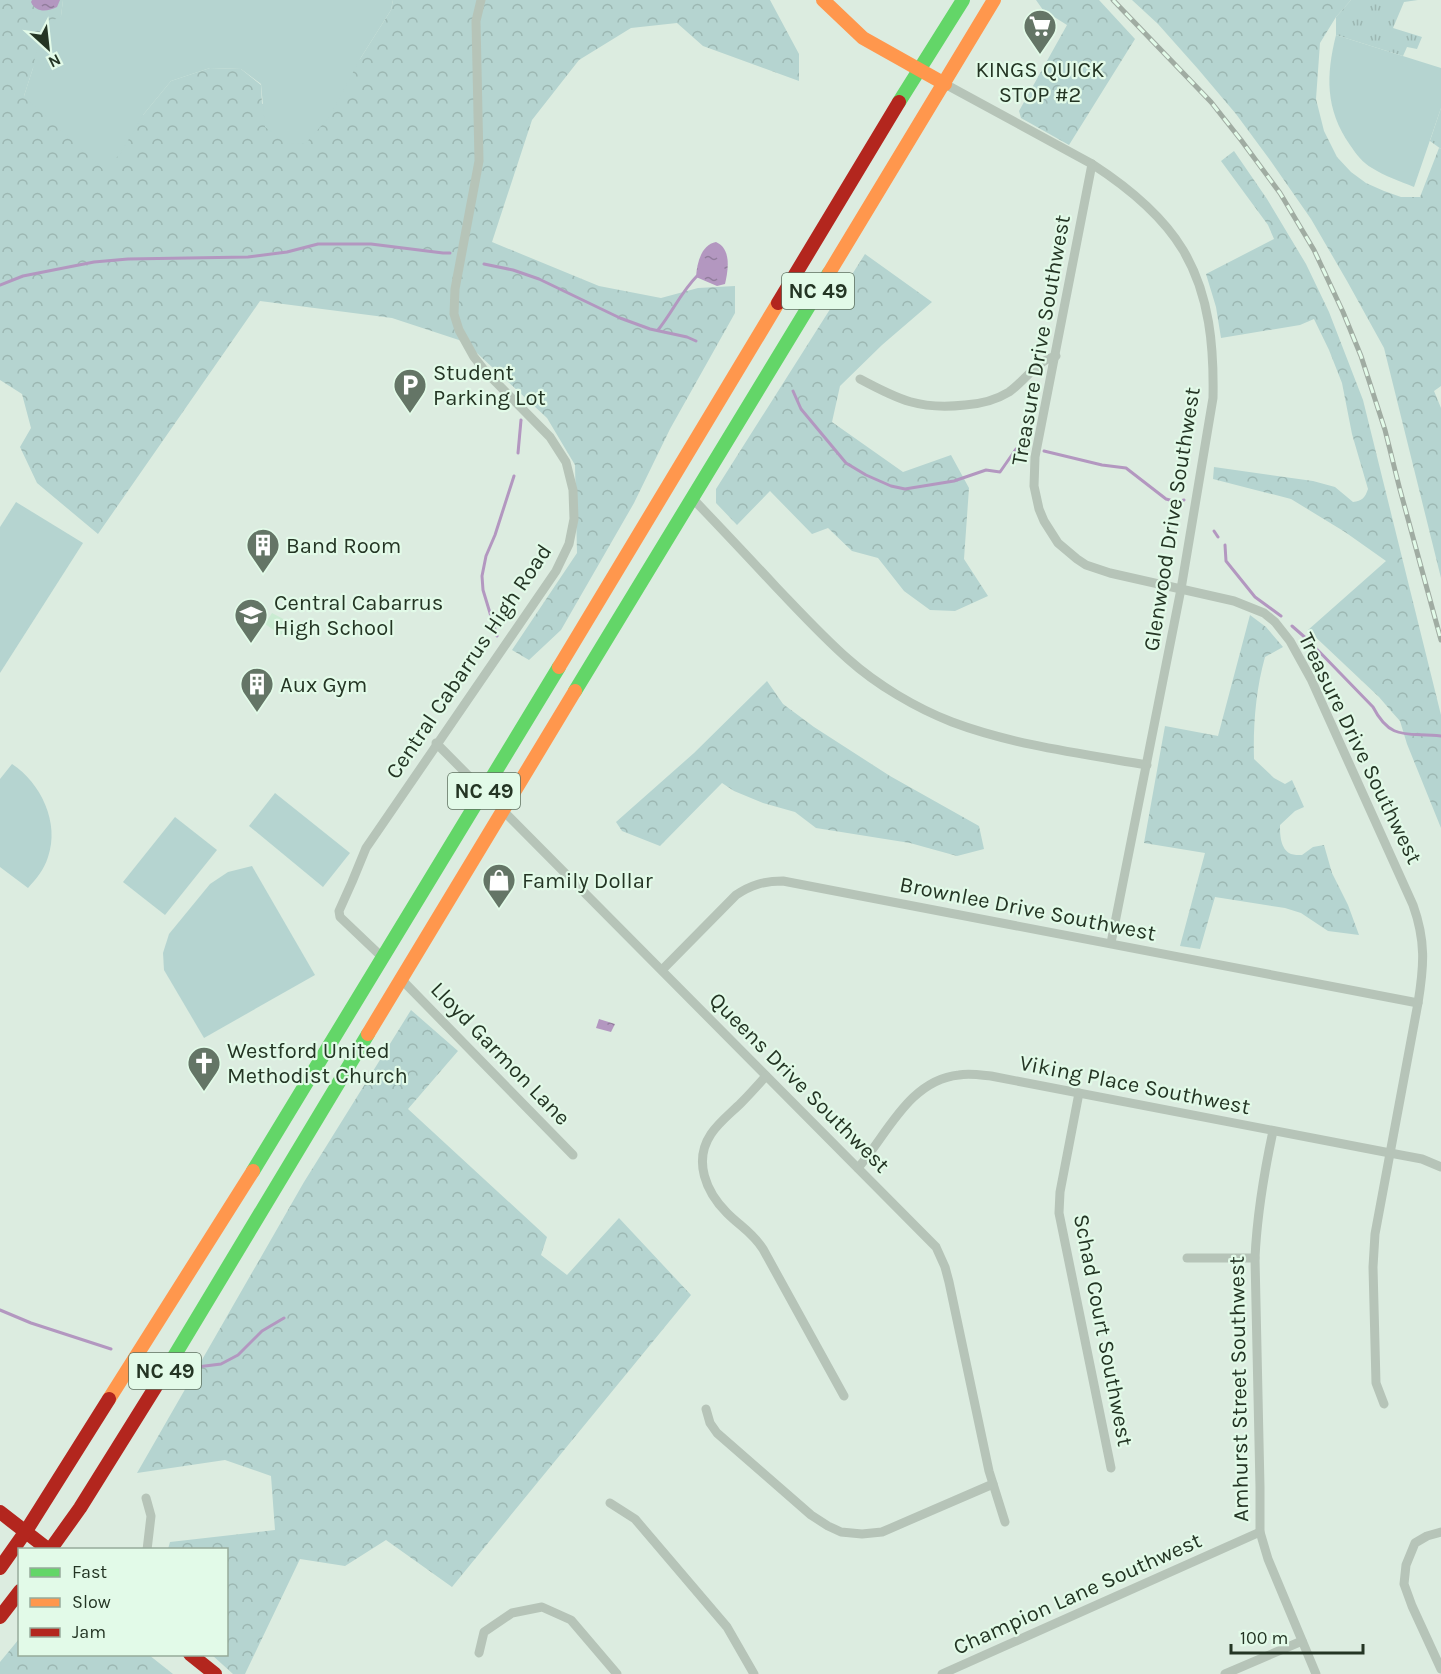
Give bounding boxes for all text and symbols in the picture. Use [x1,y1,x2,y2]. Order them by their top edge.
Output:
supermarket icon: KINGS QUICK STOP #2 [1022,8,1058,55]
north arrow [18,18,78,78]
text: N [45,50,64,72]
place label: KINGS QUICK STOP #2 [976,57,1104,108]
street label: Treasure Drive Southwest [1006,213,1076,468]
road number: NC 49 [782,273,854,309]
place label: Student Parking Lot [433,360,546,411]
parking icon: Student Parking Lot [392,367,428,414]
street label: Glenwood Drive Southwest [1138,385,1206,653]
building icon: Band Room [245,527,281,574]
place label: Band Room [286,533,401,559]
street label: Central Cabarrus High Road [380,539,557,784]
place label: Central Cabarrus High School [274,590,443,641]
school or university icon: Central Cabarrus High School [233,597,269,644]
street label: Treasure Drive Southwest [1293,629,1427,868]
building icon: Aux Gym [239,666,275,713]
place label: Aux Gym [280,672,367,698]
road number: NC 49 [448,773,520,809]
shop icon: Family Dollar [481,862,517,909]
place label: Family Dollar [522,868,653,894]
street label: Brownlee Drive Southwest [897,871,1158,947]
street label: Lloyd Garmon Lane [425,977,575,1131]
street label: Queens Drive Southwest [704,987,895,1178]
place label: Westford United Methodist Church [227,1038,408,1089]
church icon: Westford United Methodist Church [186,1045,222,1092]
street label: Viking Place Southwest [1017,1050,1252,1120]
street label: Schad Court Southwest [1068,1212,1138,1448]
street label: Amhurst Street Southwest [1224,1256,1254,1522]
road number: NC 49 [129,1353,201,1389]
street label: Champion Lane Southwest [949,1527,1206,1660]
legend [18,1548,228,1656]
text: Fast [72,1561,107,1583]
text: Slow [72,1591,111,1613]
scale bar [1231,1617,1363,1655]
text: Jam [72,1621,106,1643]
text: 100 m [1240,1627,1288,1649]

